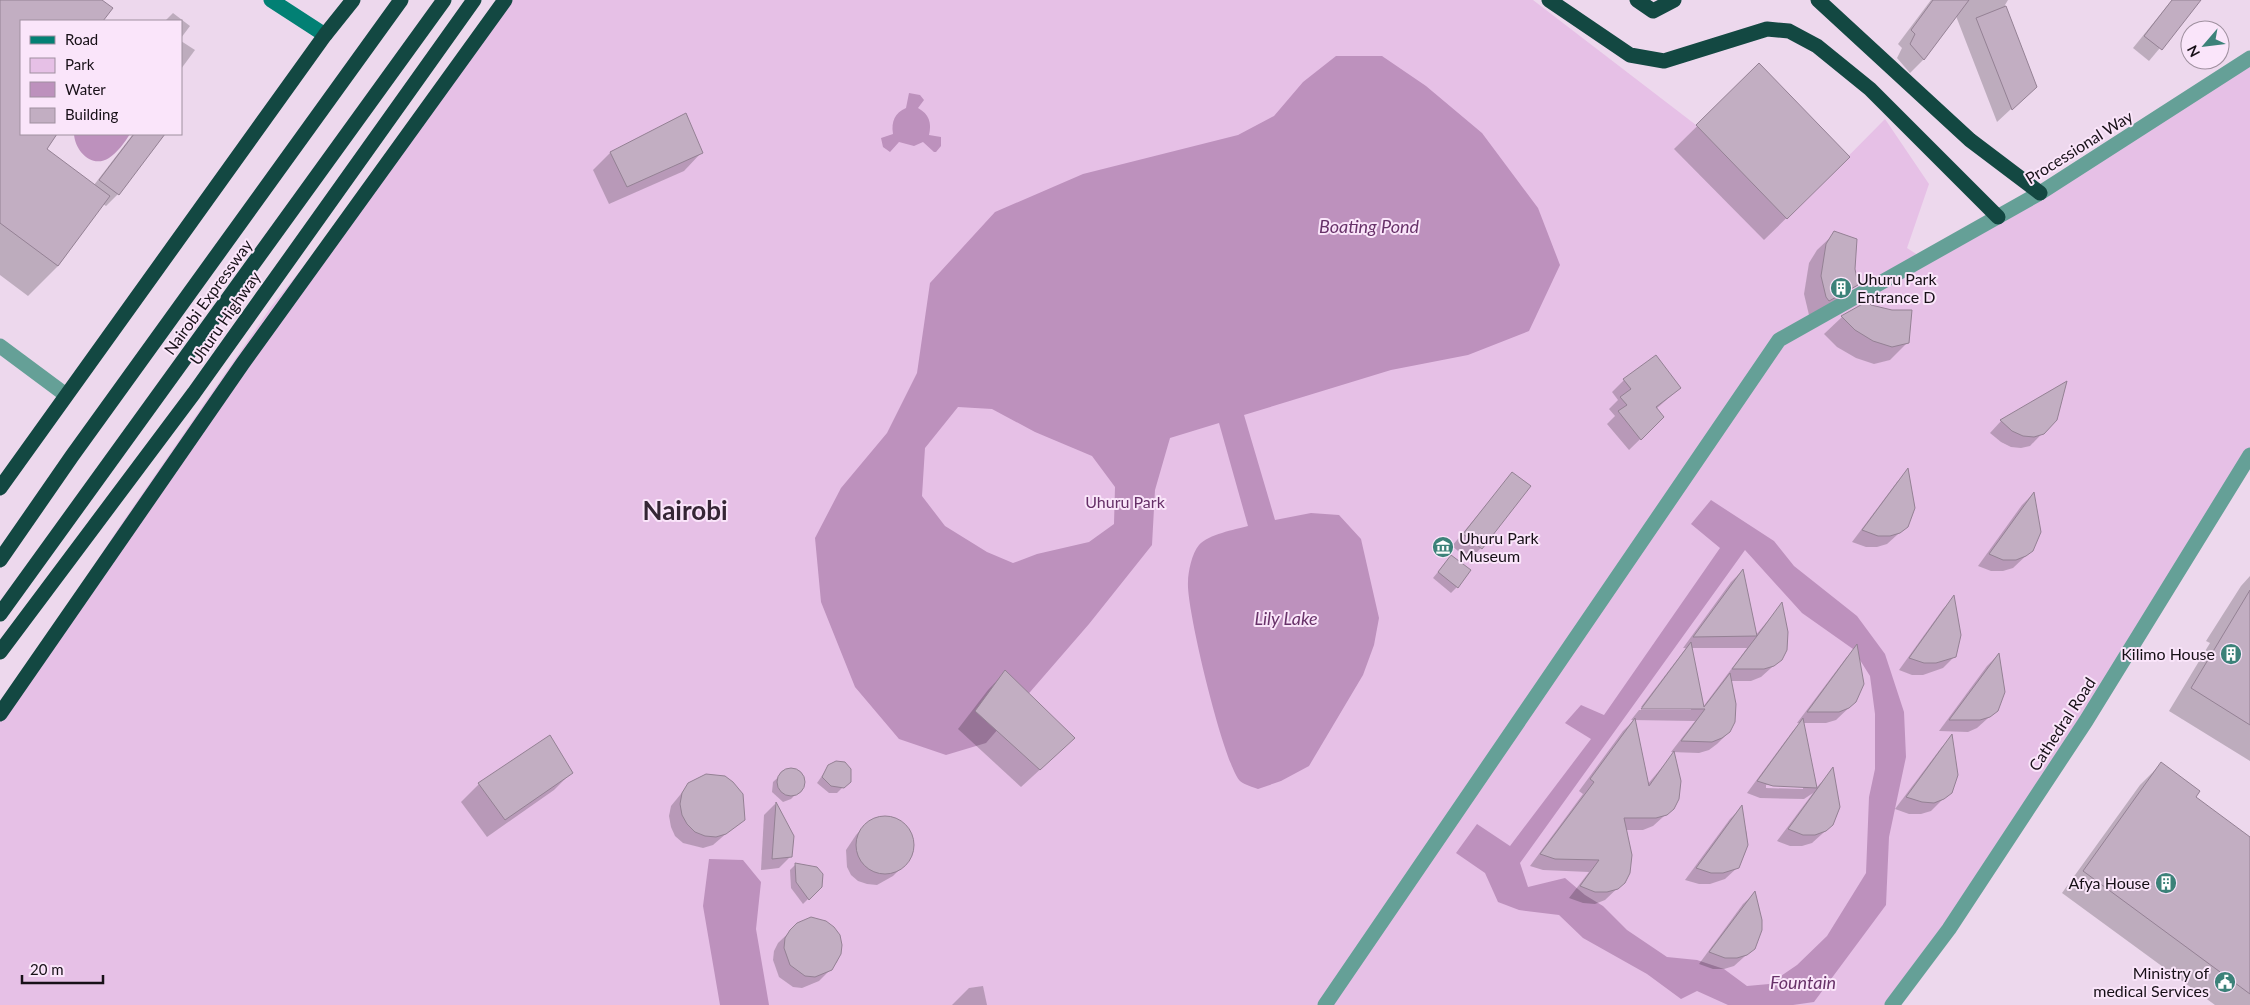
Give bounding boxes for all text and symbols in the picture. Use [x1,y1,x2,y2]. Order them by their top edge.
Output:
legend [20,20,182,135]
north arrow [2180,20,2230,70]
text: Road [65,30,98,48]
text: N [2183,43,2203,60]
text: Park [65,55,95,73]
text: Water [65,80,106,98]
text: Building [65,105,118,123]
street label: Processional Way [2022,106,2137,187]
water label: Boating Pond [1319,215,1420,237]
street label: Nairobi Expressway [159,235,256,358]
street label: Uhuru Highway [185,267,264,368]
place label: Uhuru Park Entrance D [1857,269,1937,306]
building icon: Uhuru Park Entrance D [1829,276,1853,300]
park label: Uhuru Park [1085,492,1166,511]
district label: Nairobi [642,494,728,526]
place label: Uhuru Park Museum [1459,528,1539,565]
museum icon: Uhuru Park Museum [1431,535,1455,559]
water label: Lily Lake [1254,607,1318,629]
building icon: Kilimo House [2219,642,2243,666]
place label: Kilimo House [2121,644,2215,663]
street label: Cathedral Road [2024,673,2099,774]
building icon: Afya House [2154,871,2178,895]
place label: Afya House [2068,873,2150,892]
scale bar [22,952,104,984]
text: 20 m [30,960,64,978]
place label: Ministry of medical Services [2093,963,2209,1000]
public building icon: Ministry of medical Services [2213,970,2237,994]
water label: Fountain [1770,971,1836,993]

